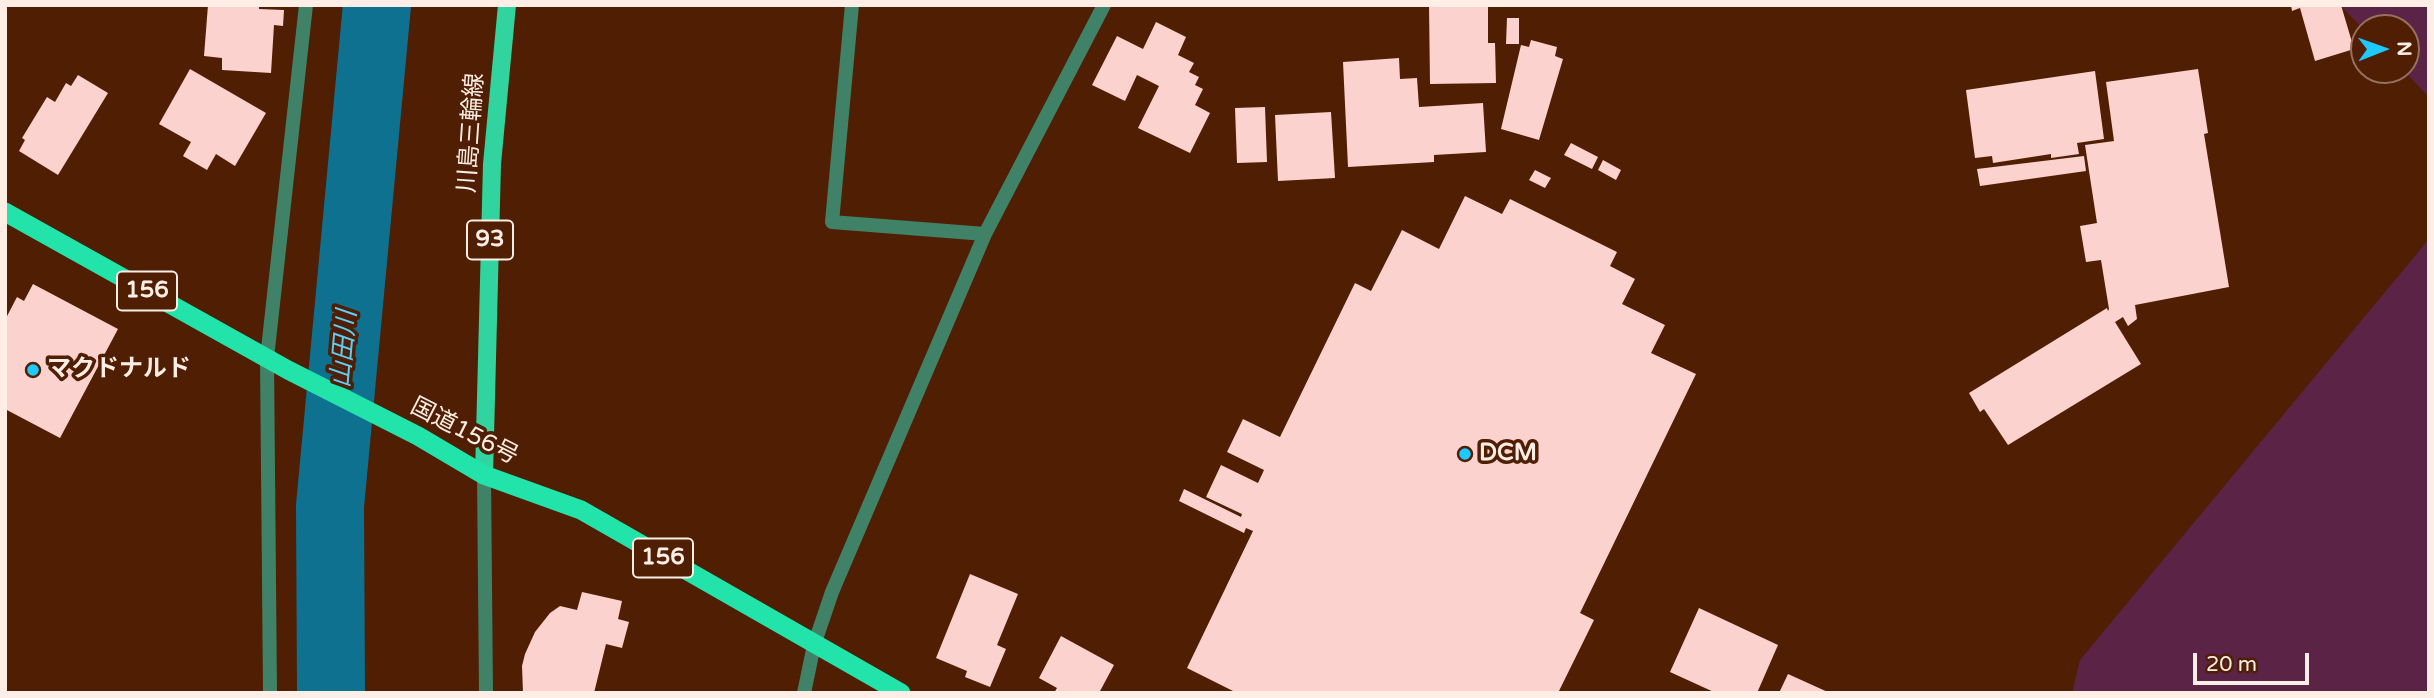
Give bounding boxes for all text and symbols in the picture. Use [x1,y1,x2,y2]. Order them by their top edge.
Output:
north arrow [2350,14,2420,84]
text: N [2393,41,2415,56]
street label: 川島三輪線 [453,72,491,194]
road number: 93 [467,220,513,260]
road number: 156 [117,272,177,310]
water label: 山田川 [326,309,364,389]
place label: マクドナルド [47,356,191,384]
marker: マクドナルド [25,362,41,378]
street label: 国道156号 [405,393,523,471]
place label: DCM [1479,440,1537,468]
marker: DCM [1457,446,1473,462]
road number: 156 [633,538,693,578]
scale bar [2196,638,2312,682]
text: 20 m [2206,652,2257,677]

